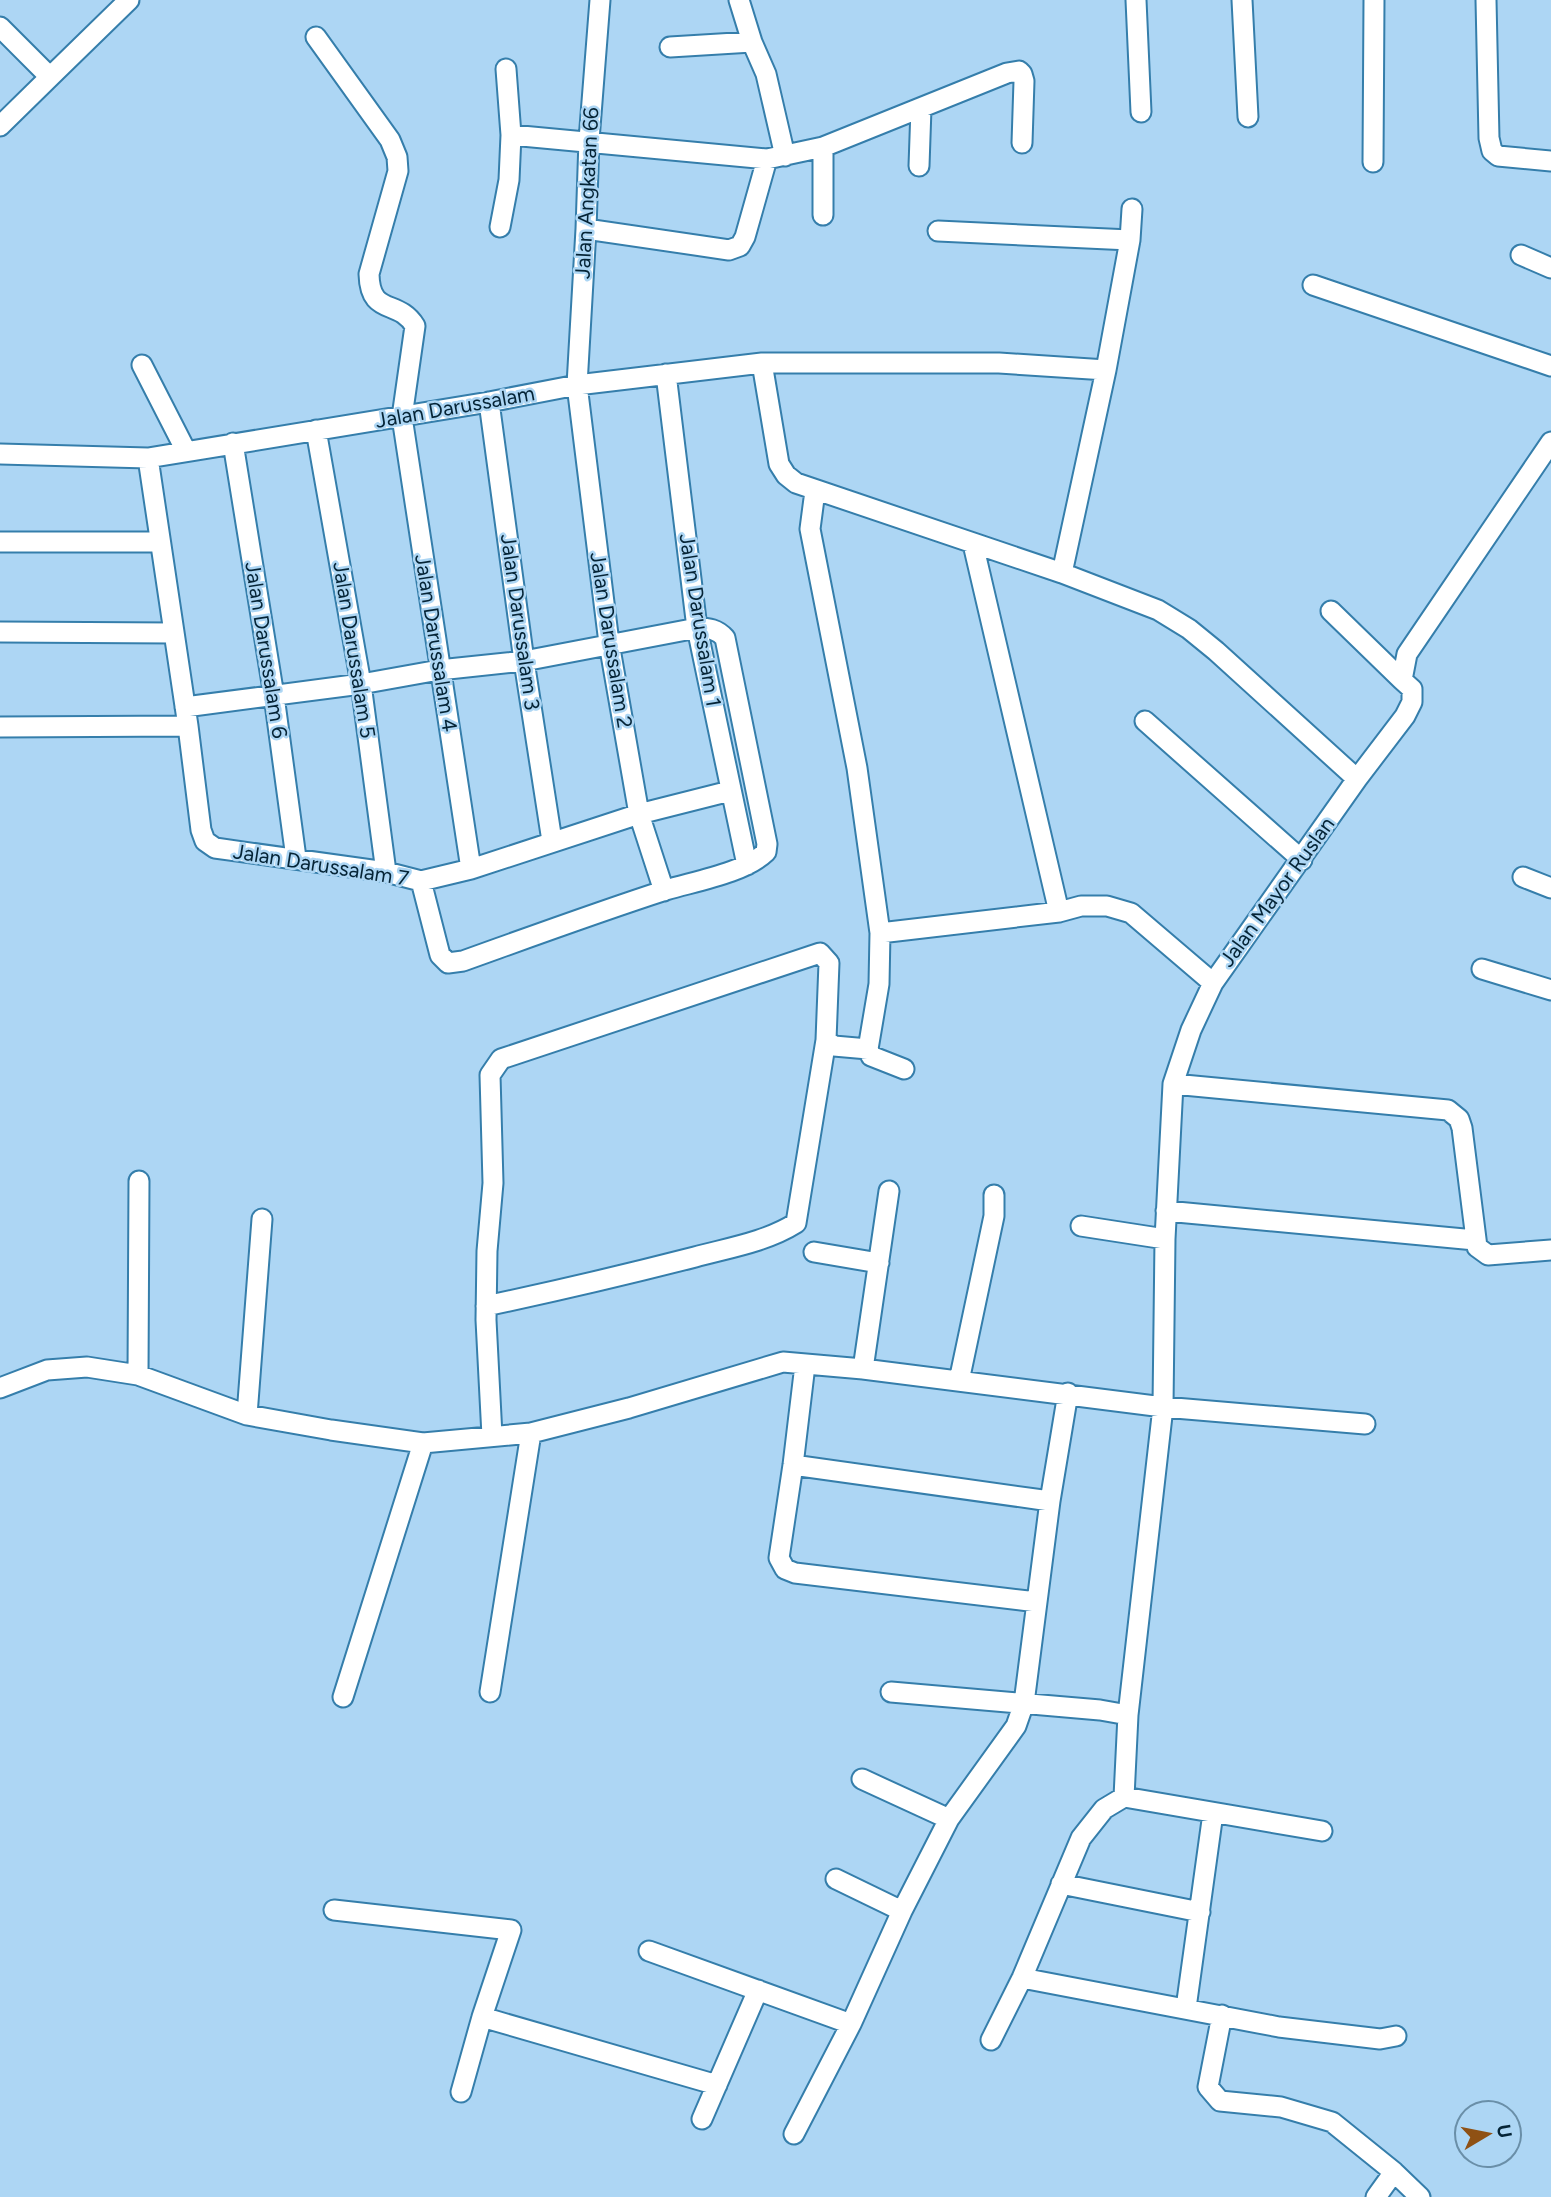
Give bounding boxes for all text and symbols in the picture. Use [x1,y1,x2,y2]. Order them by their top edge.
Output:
street label: Jalan Angkatan 66 [570,106,603,279]
street label: Jalan Darussalam [373,380,536,433]
street label: Jalan Darussalam 3 [496,532,545,712]
street label: Jalan Darussalam 1 [674,532,727,708]
street label: Jalan Darussalam 2 [585,550,638,730]
street label: Jalan Darussalam 4 [410,552,463,733]
street label: Jalan Darussalam 6 [240,560,293,740]
street label: Jalan Darussalam 5 [328,560,381,740]
street label: Jalan Mayor Ruslan [1214,812,1339,971]
street label: Jalan Darussalam 7 [231,838,411,891]
north arrow [1453,2099,1523,2169]
text: U [1492,2123,1517,2140]

